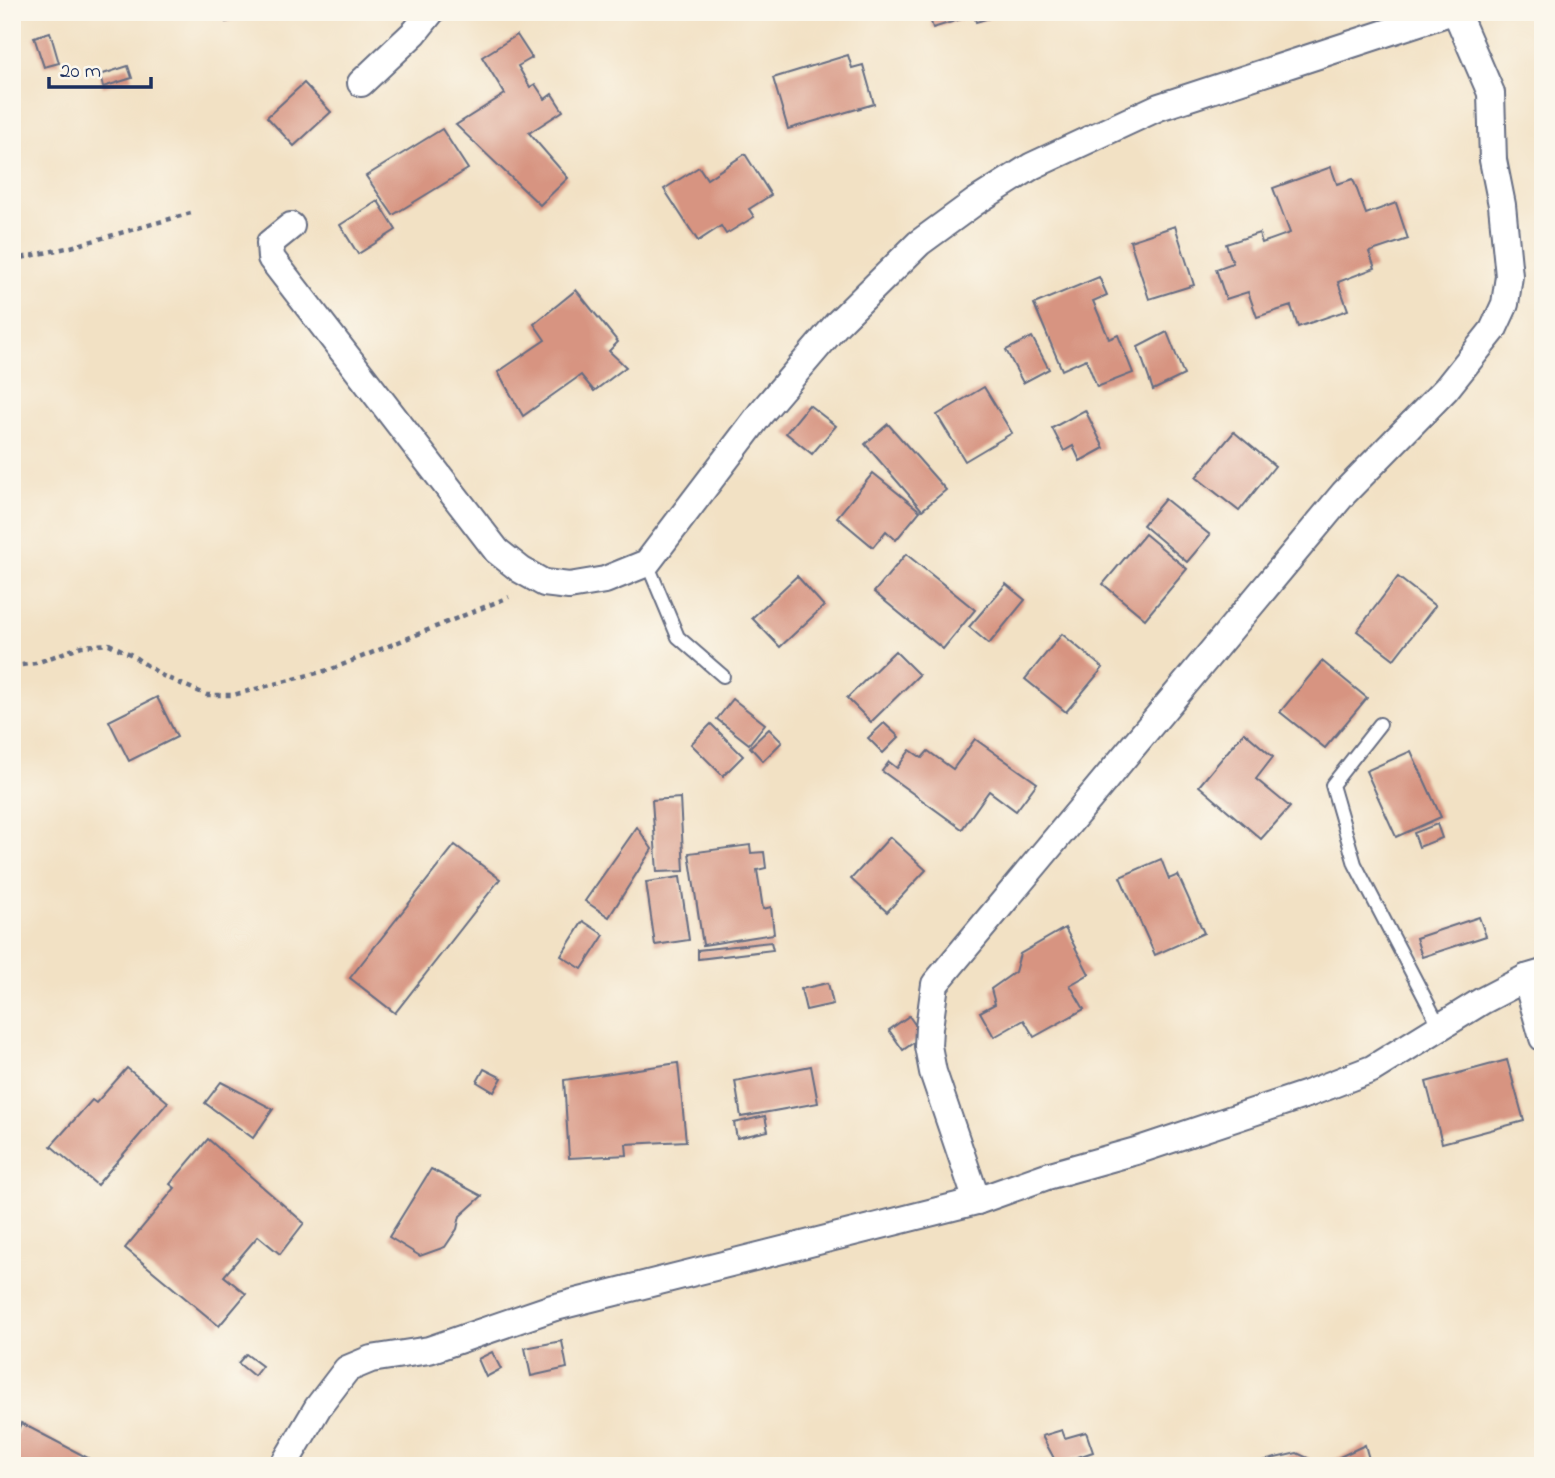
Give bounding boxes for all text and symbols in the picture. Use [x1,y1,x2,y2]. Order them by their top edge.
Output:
scale bar [49,46,150,90]
text: 20 m [60,57,101,87]

